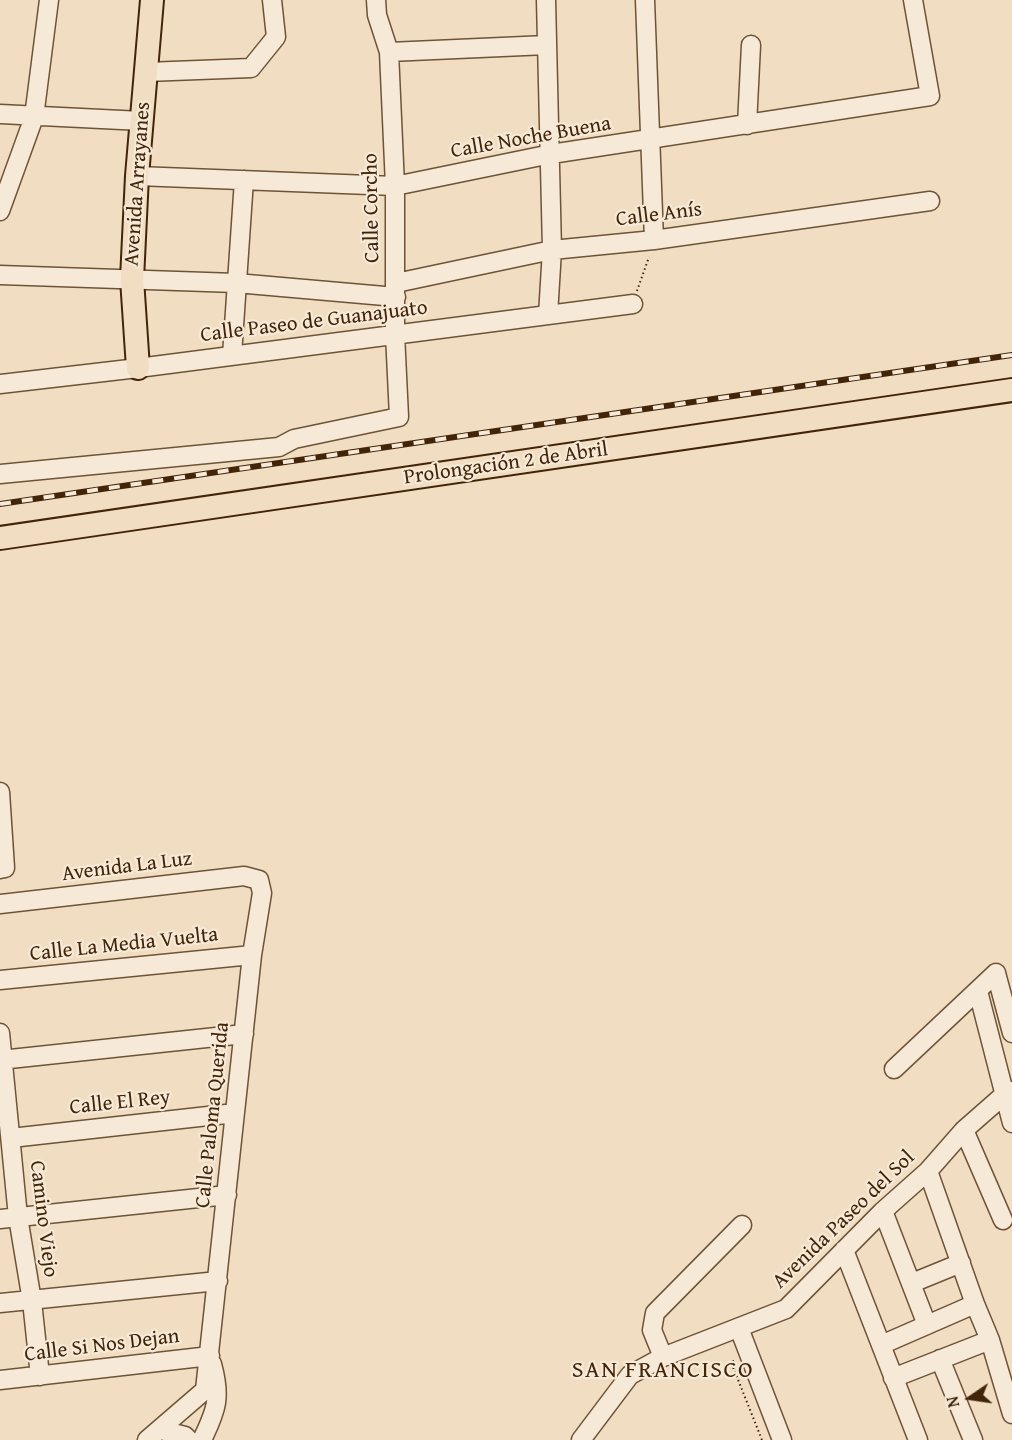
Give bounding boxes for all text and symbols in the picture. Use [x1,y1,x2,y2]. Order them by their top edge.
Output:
street label: Avenida Arrayanes [120,101,156,267]
street label: Calle Noche Buena [449,112,613,164]
street label: Calle Corcho [358,153,386,263]
street label: Calle Anís [615,197,703,233]
street label: Calle Paseo de Guanajuato [199,296,429,348]
street label: Prolongación 2 de Abril [402,437,610,491]
street label: Avenida La Luz [61,847,193,887]
street label: Calle La Media Vuelta [29,923,219,967]
street label: Calle Paloma Querida [191,1021,235,1209]
street label: Calle El Rey [68,1085,172,1121]
street label: Avenida Paseo del Sol [768,1146,920,1294]
street label: Camino Viejo [23,1159,63,1279]
street label: Calle Si Nos Dejan [23,1324,181,1368]
district label: SAN FRANCISCO [572,1357,754,1385]
north arrow [940,1368,1000,1428]
text: N [940,1394,965,1410]

